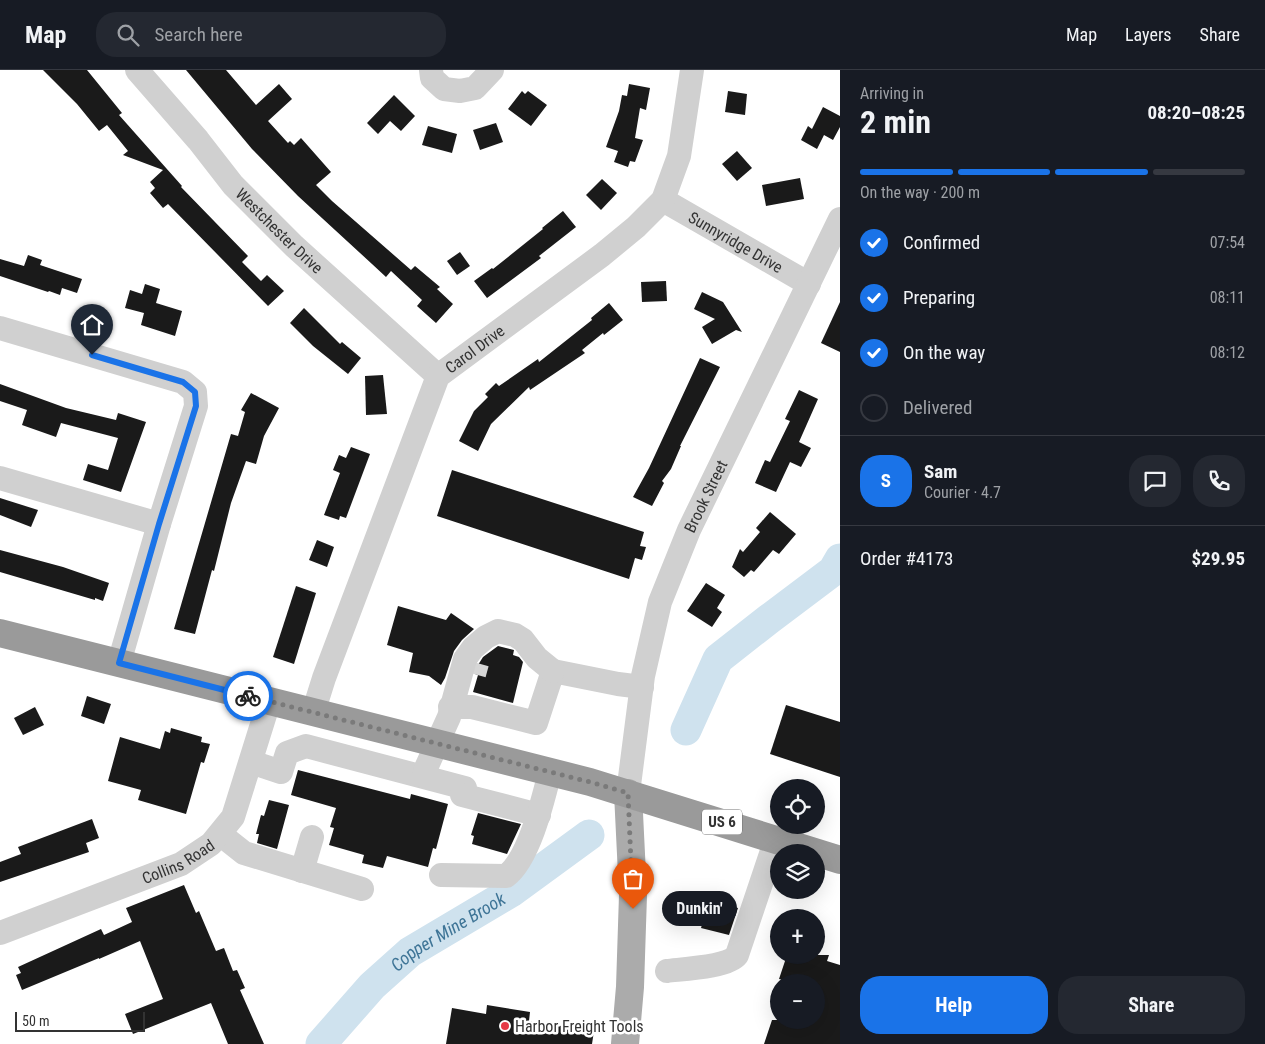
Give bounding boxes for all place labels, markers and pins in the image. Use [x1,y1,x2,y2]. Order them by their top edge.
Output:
pin [71,304,113,355]
pin [612,858,654,909]
callout: Dunkin' [663,892,738,926]
place label: Harbor Freight Tools [515,1017,644,1036]
marker: Harbor Freight Tools [499,1020,511,1032]

